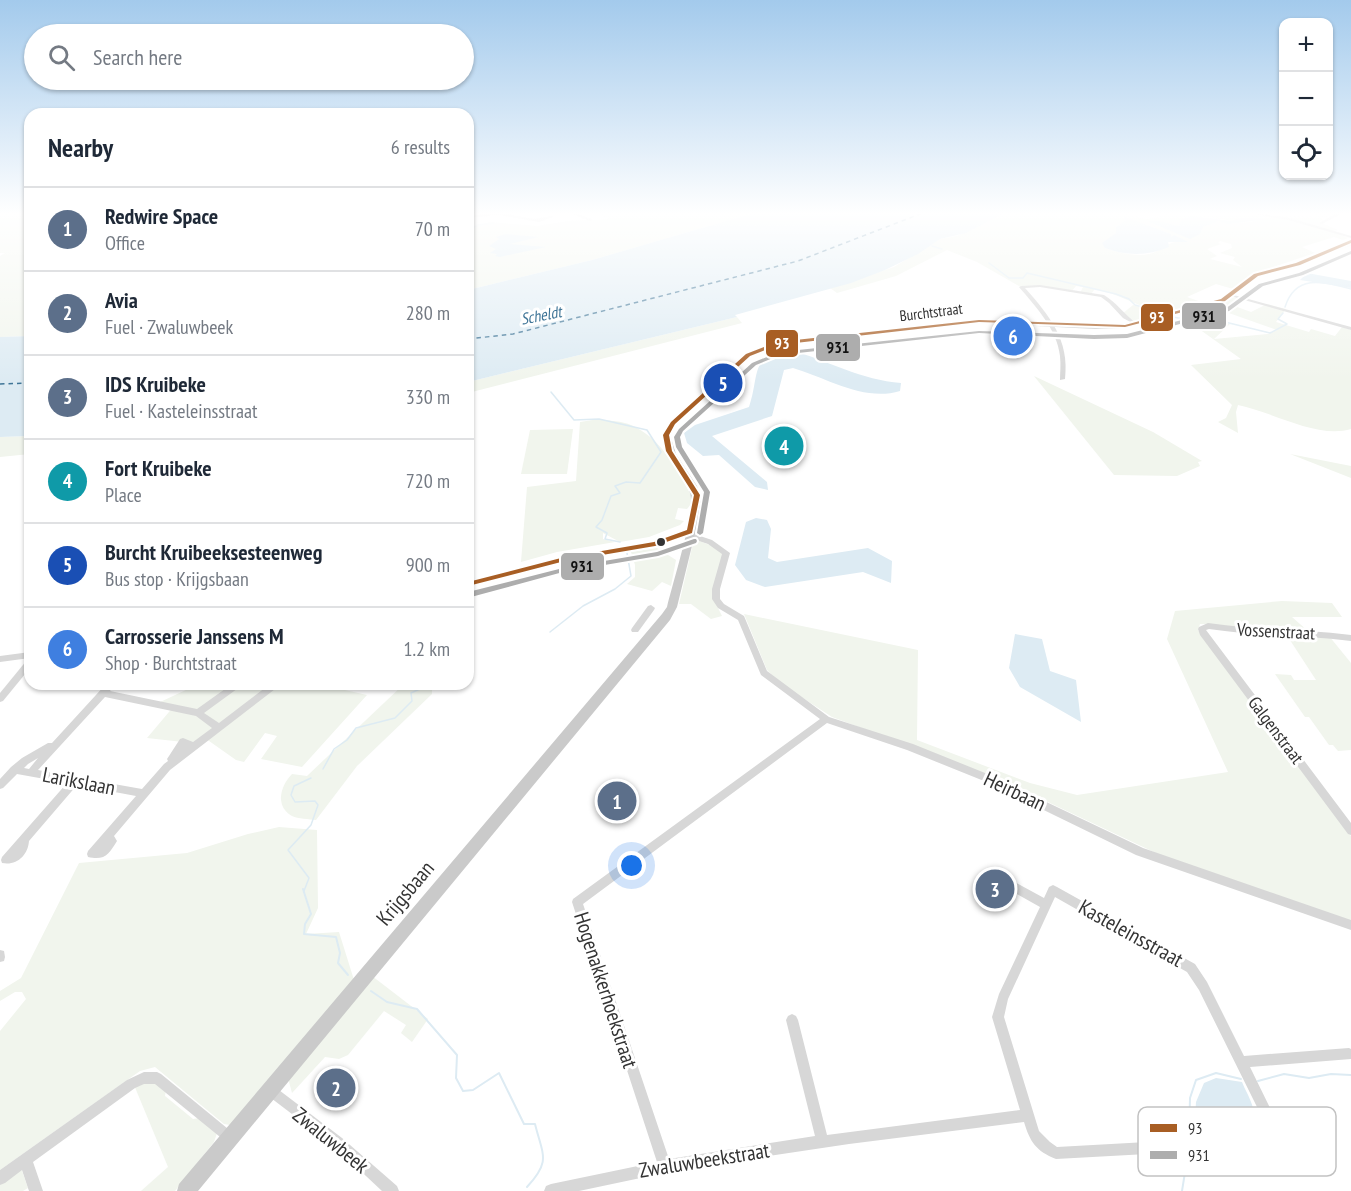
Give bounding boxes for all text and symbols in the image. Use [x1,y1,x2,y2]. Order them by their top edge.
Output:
map controls [1279,18,1333,180]
button: + [1279,18,1333,72]
search box [24,24,474,90]
icon: search [45,41,78,74]
text: Search here [93,43,182,71]
button: − [1279,72,1333,126]
button: locate [1279,126,1333,180]
text: Nearby [48,131,113,164]
text: 6 results [391,134,450,160]
text: Redwire Space [105,202,218,230]
text: 1 [63,216,72,242]
text: 70 m [415,216,450,242]
text: Office [105,230,145,256]
text: Avia [105,286,138,314]
street label: Burchtstraat [898,299,964,325]
text: 2 [63,300,72,326]
text: 280 m [406,300,450,326]
water label: Scheldt [519,301,565,329]
line badge: 931 [1181,302,1227,330]
line badge: 93 [1140,303,1174,332]
text: 931 [1193,306,1215,326]
text: 93 [1149,307,1165,327]
text: Fuel · Zwaluwbeek [105,314,233,340]
pin: 6 [994,314,1032,358]
line badge: 93 [765,329,799,358]
text: 93 [774,333,790,353]
line badge: 931 [815,333,861,362]
text: 931 [827,337,849,357]
pin: 5 [704,360,742,406]
text: IDS Kruibeke [105,370,206,398]
text: 3 [63,384,72,410]
text: 330 m [406,384,450,410]
text: Fuel · Kasteleinsstraat [105,398,257,424]
pin: 4 [764,424,804,468]
text: Fort Kruibeke [105,454,212,482]
text: 4 [63,468,72,494]
text: 720 m [406,468,450,494]
text: Place [105,482,142,508]
unlabelled marker [655,536,667,548]
text: Burcht Kruibeeksesteenweg [105,538,323,566]
text: 5 [63,552,72,578]
text: 900 m [406,552,450,578]
line badge: 931 [560,552,605,581]
text: 931 [571,556,593,576]
text: Bus stop · Krijgsbaan [105,566,249,592]
street label: Vossenstraat [1235,617,1316,645]
text: Carrosserie Janssens M [105,622,284,650]
text: 6 [63,636,72,662]
text: 1.2 km [403,636,450,662]
text: Shop · Burchtstraat [105,650,237,676]
street label: Galgenstraat [1243,692,1309,768]
street label: Larikslaan [40,761,118,801]
street label: Heirbaan [980,765,1050,817]
pin: 1 [598,778,636,824]
your location [617,851,646,880]
street label: Krijgsbaan [370,855,440,931]
pin: 3 [976,866,1014,912]
street label: Kasteleinsstraat [1074,893,1188,973]
street label: Hogenakkerhoekstraat [568,909,644,1072]
pin: 2 [316,1066,356,1110]
street label: Zwaluwbeek [287,1101,375,1179]
legend [1138,1107,1336,1176]
text: 93 [1188,1118,1202,1138]
street label: Zwaluwbeekstraat [637,1136,771,1184]
text: 931 [1188,1145,1210,1165]

